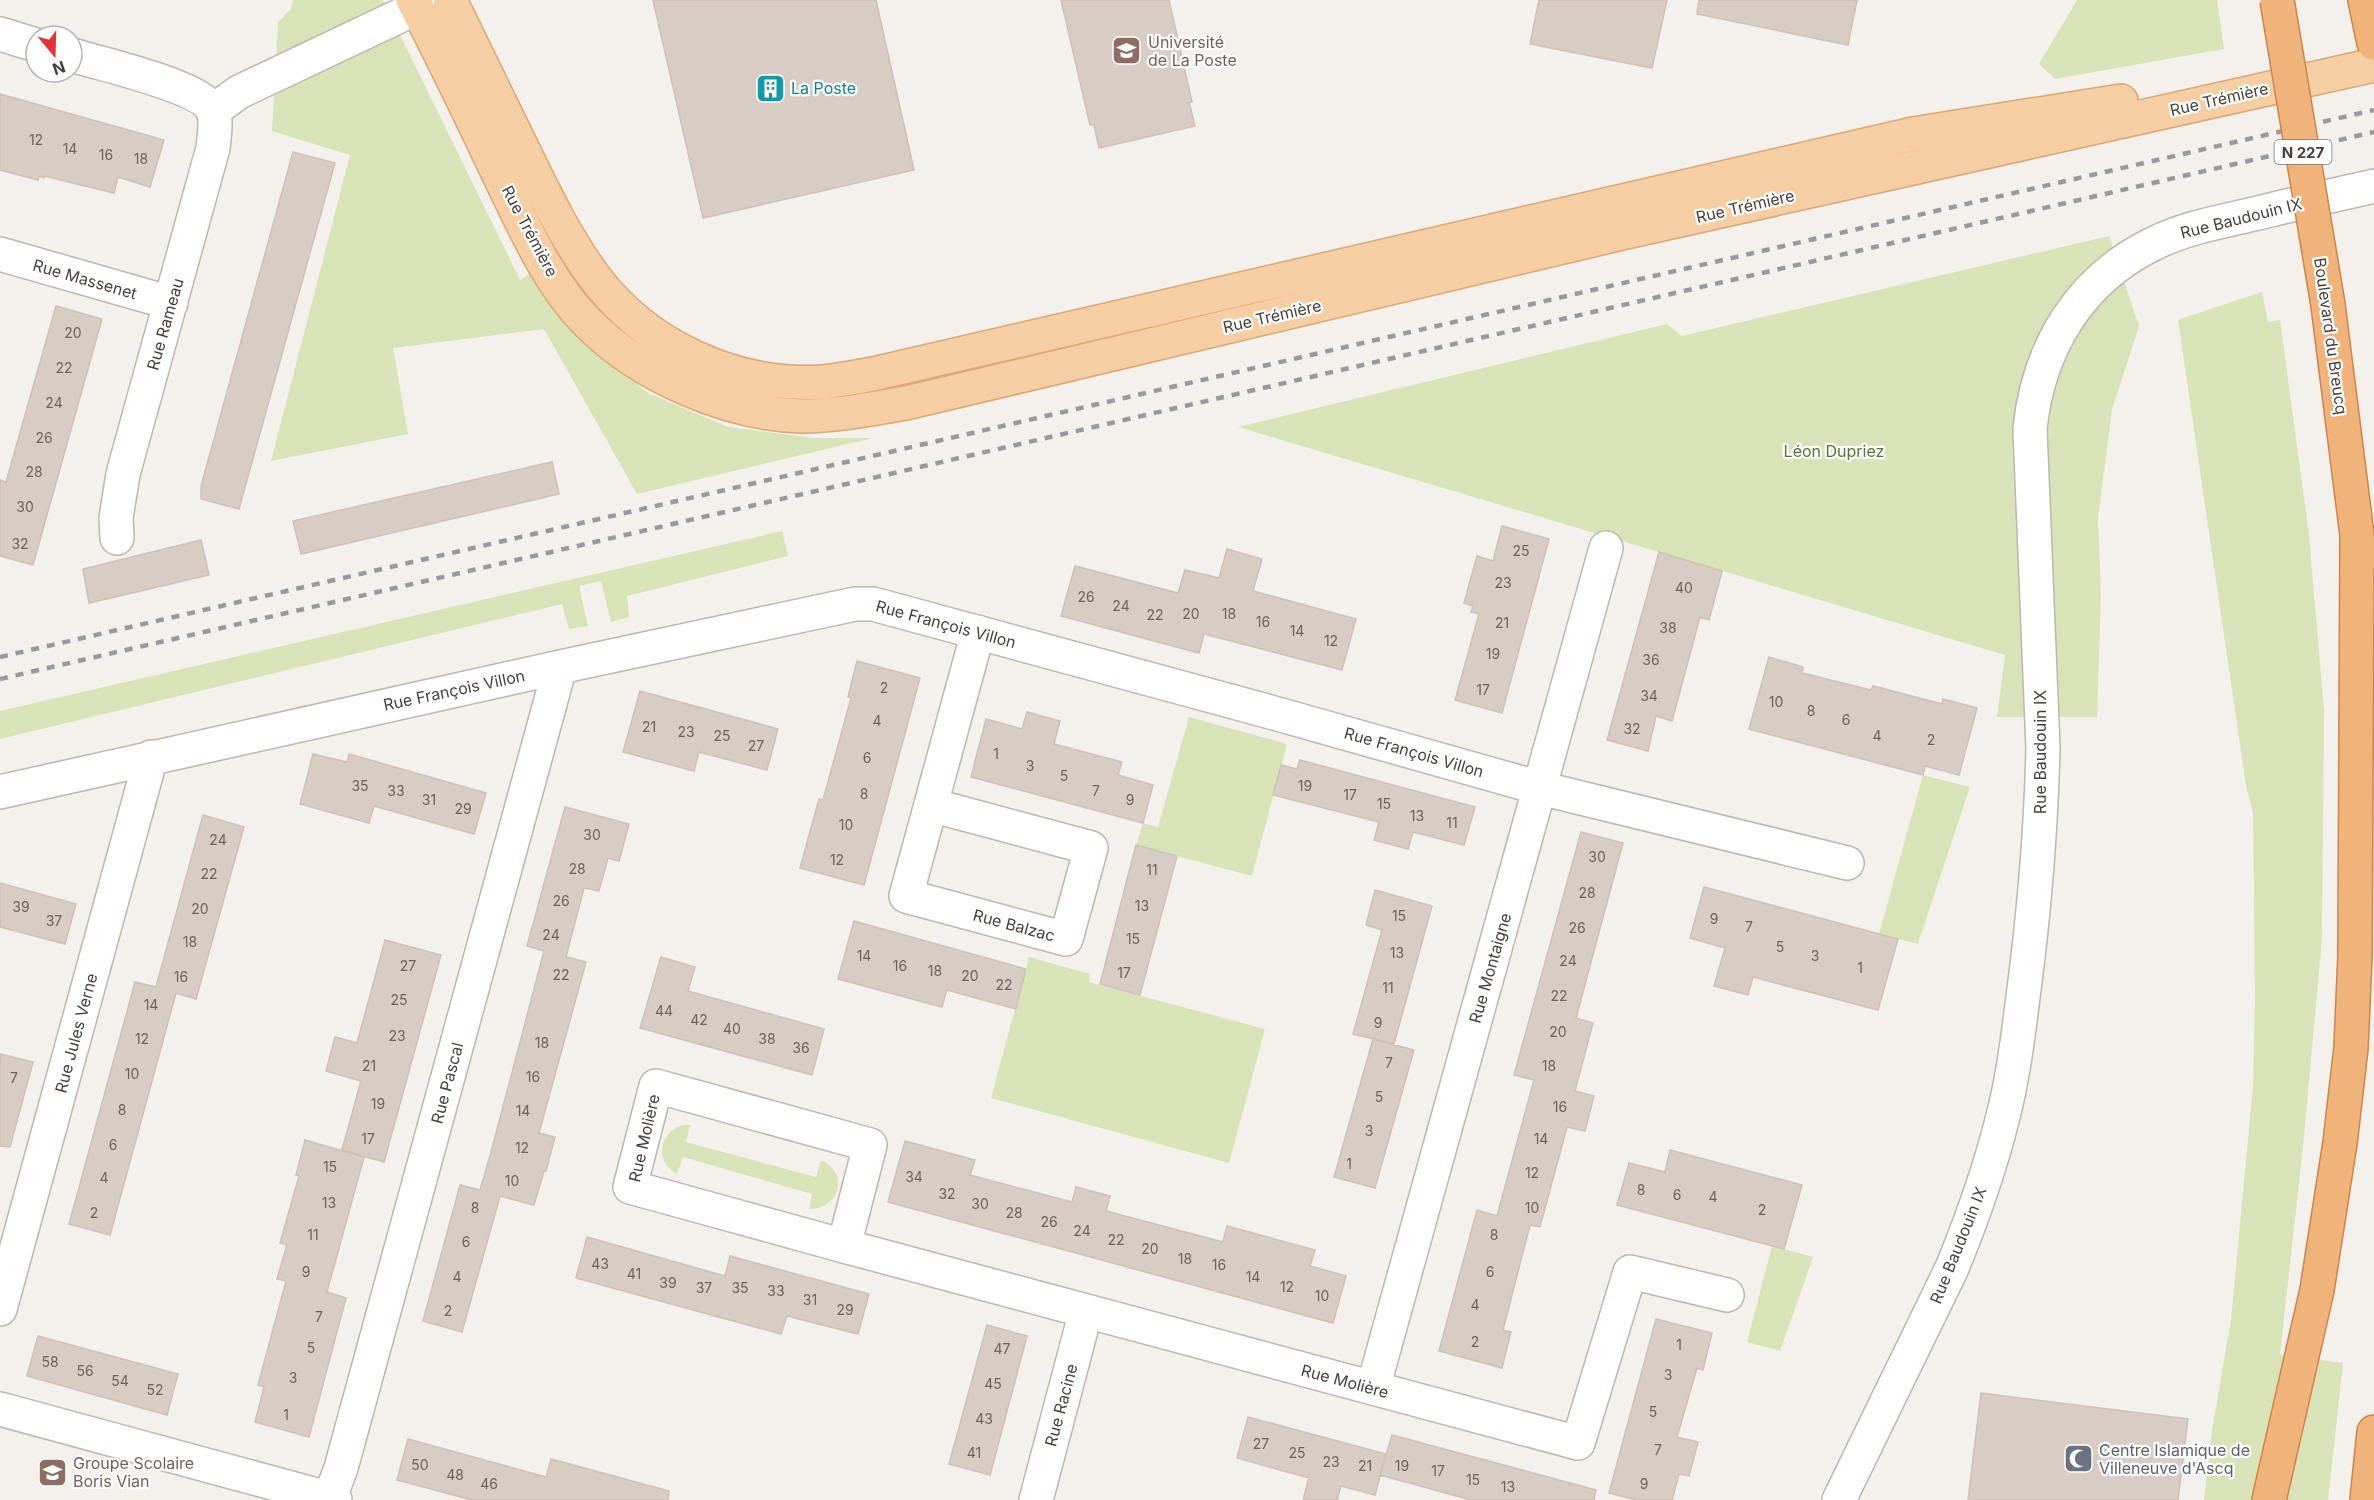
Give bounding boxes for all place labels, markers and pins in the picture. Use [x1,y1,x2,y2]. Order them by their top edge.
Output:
place label: Université de La Poste [1148,32,1237,70]
school or university icon: Université de La Poste [1111,35,1143,67]
building icon: La Poste [754,72,786,104]
place label: La Poste [791,78,856,98]
place label: Centre Islamique de Villeneuve d'Ascq [2099,1440,2250,1478]
mosque icon: Centre Islamique de Villeneuve d'Ascq [2062,1443,2094,1475]
place label: Groupe Scolaire Boris Vian [73,1453,194,1491]
school or university icon: Groupe Scolaire Boris Vian [36,1456,68,1488]

